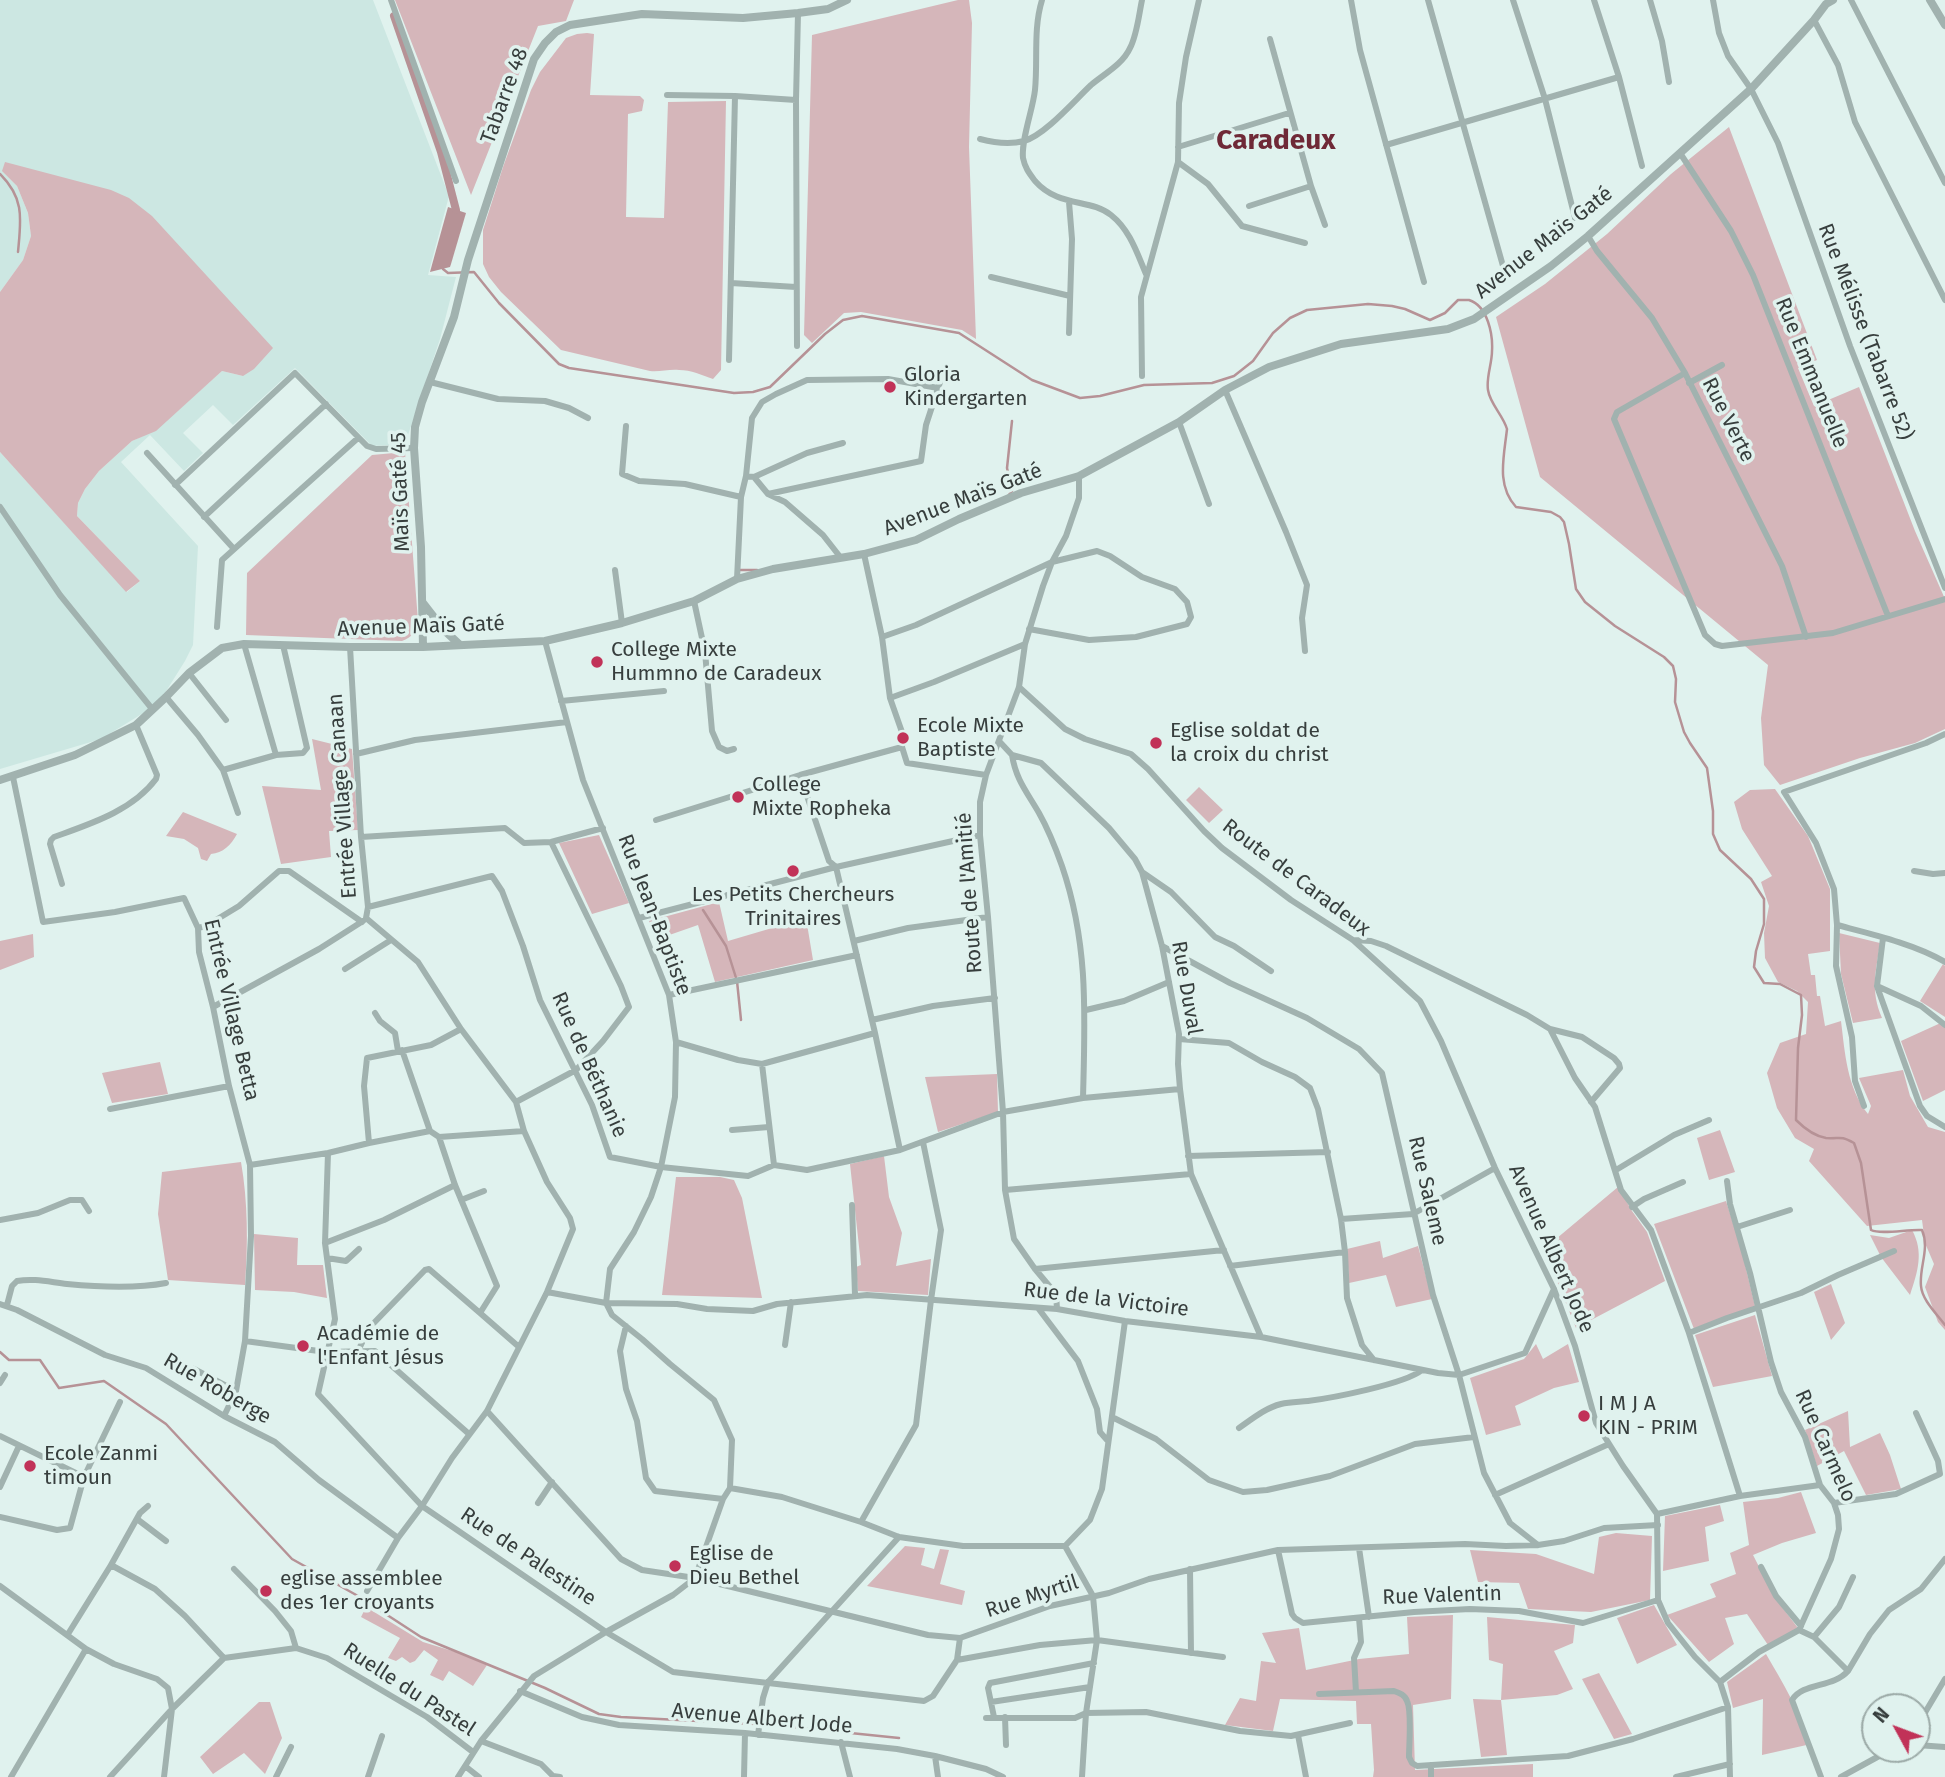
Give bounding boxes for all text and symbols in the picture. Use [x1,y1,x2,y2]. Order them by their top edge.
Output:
street label: Tabarre 48 [476,45,534,147]
district label: Caradeux [1216,124,1336,158]
street label: Avenue Maïs Gaté [1470,181,1618,305]
street label: Rue Mélisse (Tabarre 52) [1812,220,1918,444]
street label: Rue Emmanuelle [1769,294,1853,452]
place label: Gloria Kindergarten [904,362,1027,412]
street label: Rue Verte [1696,374,1760,466]
marker: Gloria Kindergarten [882,379,898,395]
street label: Maïs Gaté 45 [386,432,416,552]
street label: Avenue Maïs Gaté [880,458,1046,542]
street label: Avenue Maïs Gaté [337,611,505,643]
place label: College Mixte Hummno de Caradeux [611,637,821,687]
marker: College Mixte Hummno de Caradeux [589,654,605,670]
street label: Entrée Village Canaan [323,692,363,900]
place label: Ecole Mixte Baptiste [917,713,1024,763]
place label: Eglise soldat de la croix du christ [1170,718,1329,768]
marker: Ecole Mixte Baptiste [895,730,911,746]
marker: Eglise soldat de la croix du christ [1148,735,1164,751]
place label: College Mixte Ropheka [752,772,891,822]
marker: College Mixte Ropheka [730,789,746,805]
street label: Route de l'Amitié [952,812,988,974]
street label: Route de Caradeux [1217,814,1375,942]
street label: Rue Jean-Baptiste [612,831,696,999]
marker: Les Petits Chercheurs Trinitaires [785,863,801,879]
place label: Les Petits Chercheurs Trinitaires [692,882,894,932]
street label: Entrée Village Betta [198,916,264,1104]
street label: Rue Duval [1165,939,1207,1037]
street label: Rue de Béthanie [546,988,632,1142]
street label: Rue Saleme [1402,1134,1452,1248]
street label: Avenue Albert Jode [1503,1161,1599,1337]
street label: Rue de la Victoire [1022,1277,1190,1323]
place label: Académie de l'Enfant Jésus [317,1321,444,1371]
marker: Académie de l'Enfant Jésus [295,1338,311,1354]
street label: Rue Roberge [159,1348,275,1430]
street label: Rue Carmelo [1789,1386,1861,1506]
place label: I M J A KIN - PRIM [1598,1391,1698,1441]
marker: I M J A KIN - PRIM [1576,1408,1592,1424]
place label: Ecole Zanmi timoun [44,1441,158,1491]
marker: Ecole Zanmi timoun [22,1458,38,1474]
street label: Rue de Palestine [455,1502,601,1612]
place label: Eglise de Dieu Bethel [689,1541,799,1591]
marker: Eglise de Dieu Bethel [667,1558,683,1574]
place label: eglise assemblee des 1er croyants [280,1566,443,1616]
street label: Rue Myrtil [982,1570,1082,1624]
street label: Rue Valentin [1382,1581,1502,1611]
marker: eglise assemblee des 1er croyants [258,1583,274,1599]
street label: Ruelle du Pastel [338,1638,480,1742]
north arrow [1861,1693,1931,1763]
street label: Avenue Albert Jode [671,1699,853,1739]
text: N [1868,1703,1894,1728]

